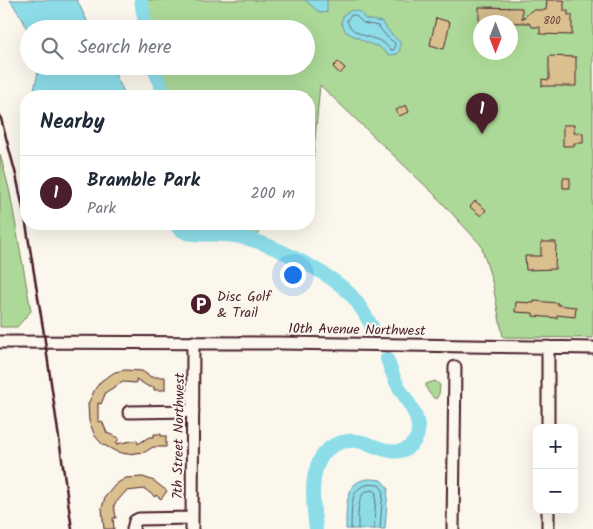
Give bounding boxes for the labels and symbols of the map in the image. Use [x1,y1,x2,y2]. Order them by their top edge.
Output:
house number: 800 [543,12,561,30]
north arrow [473,15,518,60]
pin: 1 [466,93,498,134]
your location [280,262,306,288]
place label: Disc Golf & Trail [217,286,272,324]
parking icon: Disc Golf & Trail [189,292,213,316]
street label: 10th Avenue Northwest [288,318,426,342]
street label: 7th Street Northwest [167,372,191,499]

